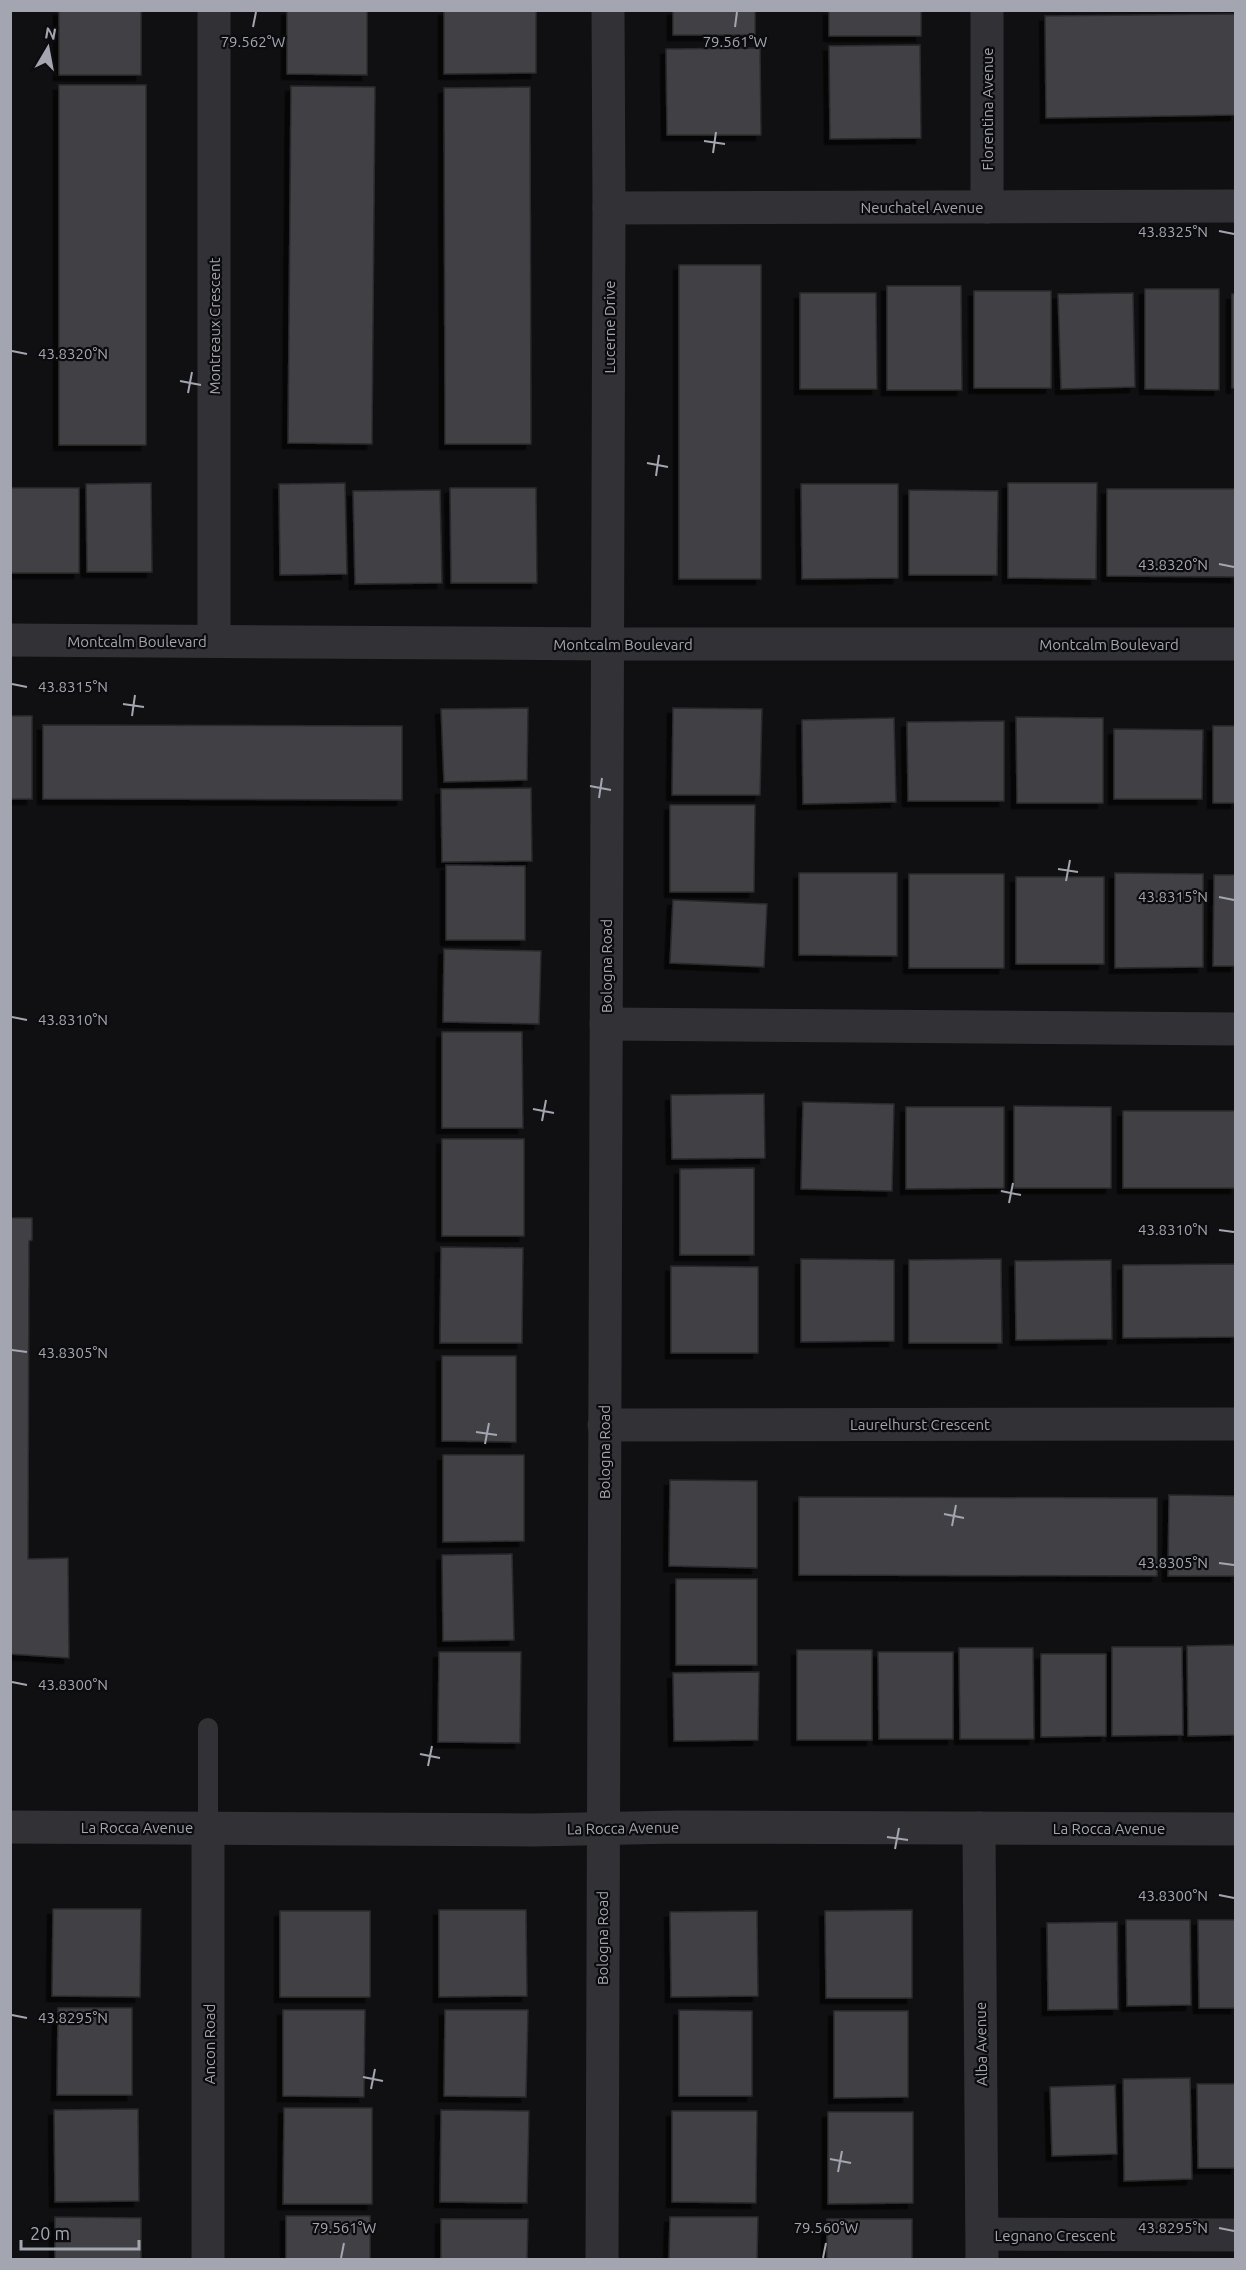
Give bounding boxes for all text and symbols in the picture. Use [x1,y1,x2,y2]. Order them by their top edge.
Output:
north arrow [18,18,78,78]
text: N [43,23,58,43]
text: 79.562°W [221,33,285,50]
text: 79.561°W [703,33,767,50]
street label: Florentina Avenue [979,48,996,170]
street label: Neuchatel Avenue [861,199,983,216]
text: 43.8325°N [1138,223,1208,240]
street label: Montreaux Crescent [206,257,223,394]
street label: Lucerne Drive [601,281,618,373]
text: 43.8320°N [38,345,108,362]
text: 43.8320°N [1138,556,1208,573]
street label: Montcalm Boulevard [67,633,207,650]
street label: Montcalm Boulevard [553,636,693,653]
street label: Montcalm Boulevard [1039,636,1179,653]
text: 43.8315°N [38,678,108,695]
text: 43.8315°N [1138,888,1208,905]
street label: Bologna Road [598,919,615,1013]
text: 43.8310°N [38,1011,108,1028]
text: 43.8310°N [1138,1221,1208,1238]
text: 43.8305°N [38,1344,108,1361]
street label: Bologna Road [596,1405,613,1499]
street label: Laurelhurst Crescent [850,1416,990,1433]
text: 43.8305°N [1138,1554,1208,1571]
text: 43.8300°N [38,1676,108,1693]
street label: La Rocca Avenue [81,1819,193,1836]
street label: La Rocca Avenue [567,1819,679,1837]
street label: La Rocca Avenue [1053,1820,1165,1837]
text: 43.8300°N [1138,1887,1208,1904]
street label: Bologna Road [594,1891,611,1985]
street label: Alba Avenue [972,2002,990,2086]
street label: Ancon Road [201,2004,218,2084]
text: 43.8295°N [38,2009,108,2026]
scale bar [21,2213,140,2251]
text: 79.561°W [312,2219,376,2236]
text: 79.560°W [794,2219,858,2236]
text: 43.8295°N [1138,2219,1208,2236]
text: 20 m [30,2223,70,2243]
street label: Legnano Crescent [995,2227,1116,2244]

